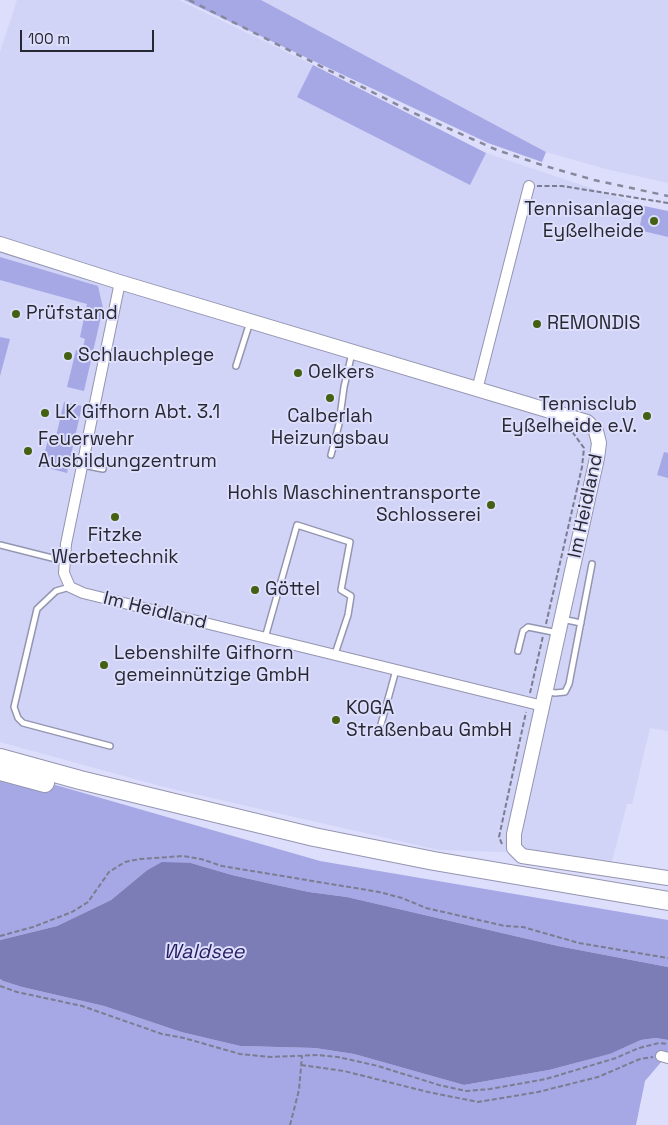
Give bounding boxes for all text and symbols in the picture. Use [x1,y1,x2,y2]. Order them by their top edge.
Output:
scale bar [22,20,156,52]
text: 100 m [28,29,70,48]
place label: Tennisanlage Eyßelheide [524,199,644,243]
marker: Tennisanlage Eyßelheide [648,215,660,227]
place label: Prüfstand [26,303,118,325]
marker: Prüfstand [10,308,22,320]
place label: REMONDIS [547,313,640,335]
marker: REMONDIS [531,318,543,330]
place label: Schlauchplege [78,345,214,367]
marker: Schlauchplege [62,350,74,362]
place label: Oelkers [308,362,375,384]
marker: Oelkers [292,367,304,379]
marker: Calberlah Heizungsbau [324,392,336,404]
place label: Tennisclub Eyßelheide e.V. [501,394,637,438]
place label: LK Gifhorn Abt. 3.1 [55,402,220,424]
place label: Calberlah Heizungsbau [271,406,389,450]
marker: LK Gifhorn Abt. 3.1 [39,407,51,419]
marker: Tennisclub Eyßelheide e.V. [641,410,653,422]
place label: Feuerwehr Ausbildungzentrum [38,429,217,473]
marker: Feuerwehr Ausbildungzentrum [22,445,34,457]
street label: Im Heidland [564,452,608,560]
place label: Hohls Maschinentransporte Schlosserei [227,483,481,527]
marker: Hohls Maschinentransporte Schlosserei [485,499,497,511]
marker: Fitzke Werbetechnik [109,511,121,523]
place label: Fitzke Werbetechnik [51,525,179,569]
place label: Göttel [265,579,320,601]
marker: Göttel [249,584,261,596]
street label: Im Heidland [101,587,209,635]
place label: Lebenshilfe Gifhorn gemeinnützige GmbH [114,643,310,687]
marker: Lebenshilfe Gifhorn gemeinnützige GmbH [98,659,110,671]
place label: KOGA Straßenbau GmbH [346,698,512,742]
marker: KOGA Straßenbau GmbH [330,714,342,726]
water label: Waldsee [164,941,244,965]

